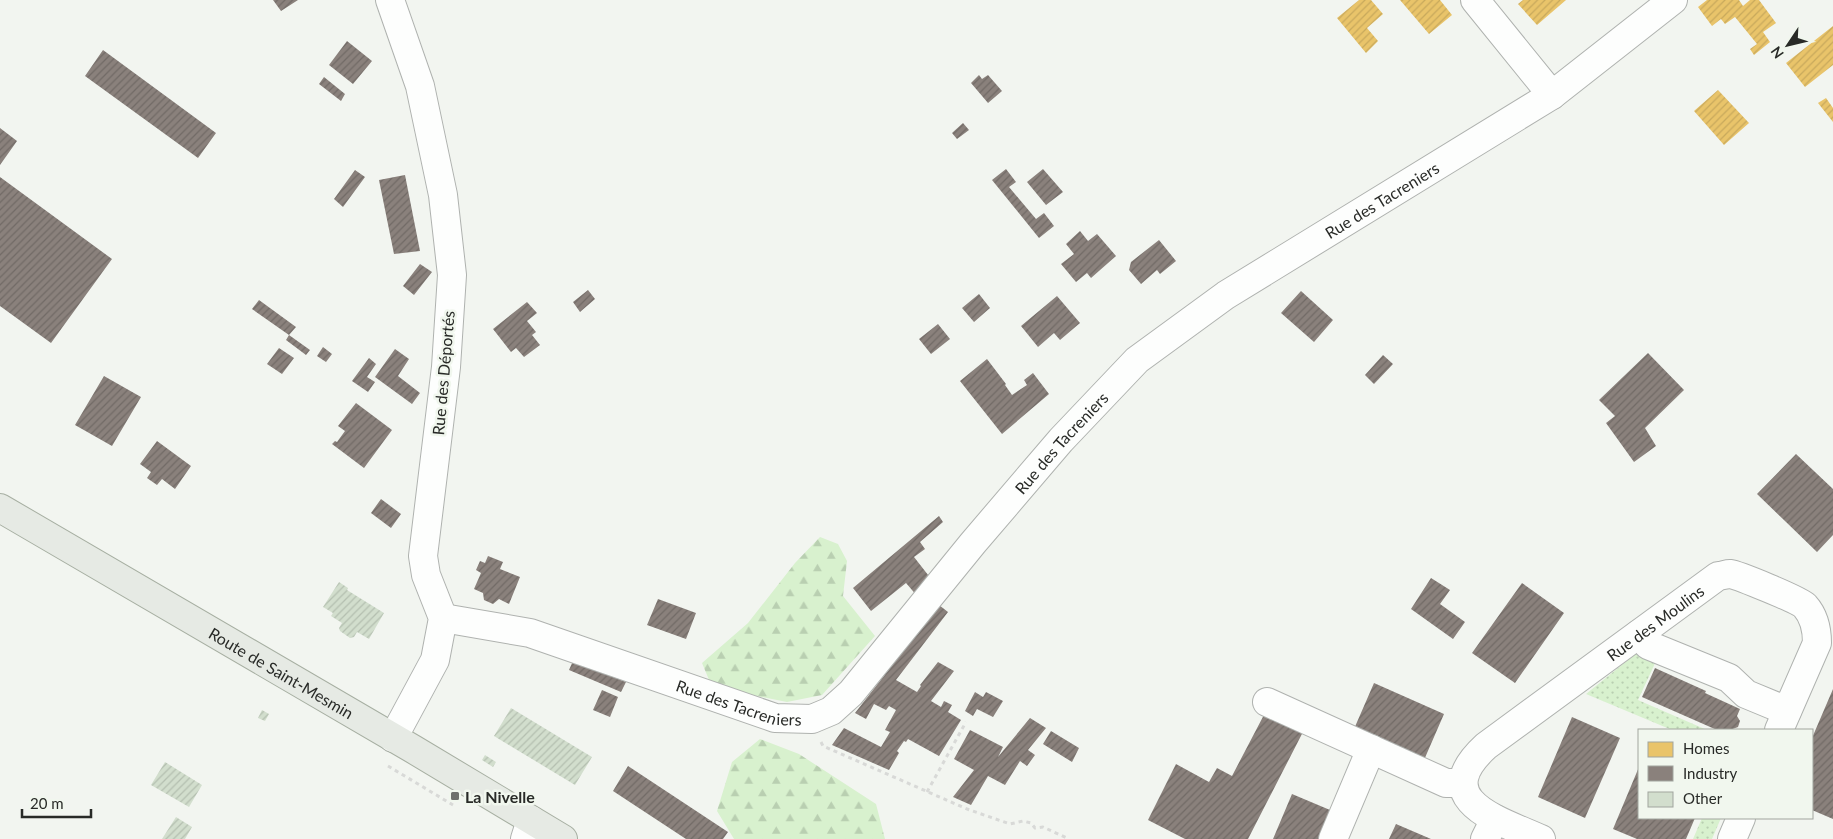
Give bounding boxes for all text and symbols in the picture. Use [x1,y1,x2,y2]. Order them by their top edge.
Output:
north arrow [1763,20,1813,70]
text: N [1767,43,1787,62]
street label: Rue des Tacreniers [1321,157,1442,242]
street label: Rue des Déportés [428,310,458,436]
street label: Rue des Tacreniers [1010,388,1111,497]
street label: Rue des Moulins [1603,580,1707,664]
street label: Route de Saint-Mesmin [206,623,357,722]
street label: Rue des Tacreniers [674,675,802,728]
legend [1638,729,1813,819]
text: Homes [1683,739,1729,757]
text: Industry [1683,764,1738,782]
scale bar [22,786,91,818]
place label: La Nivelle [465,787,535,806]
text: Other [1683,789,1723,807]
marker: La Nivelle [449,790,461,802]
text: 20 m [30,794,64,812]

